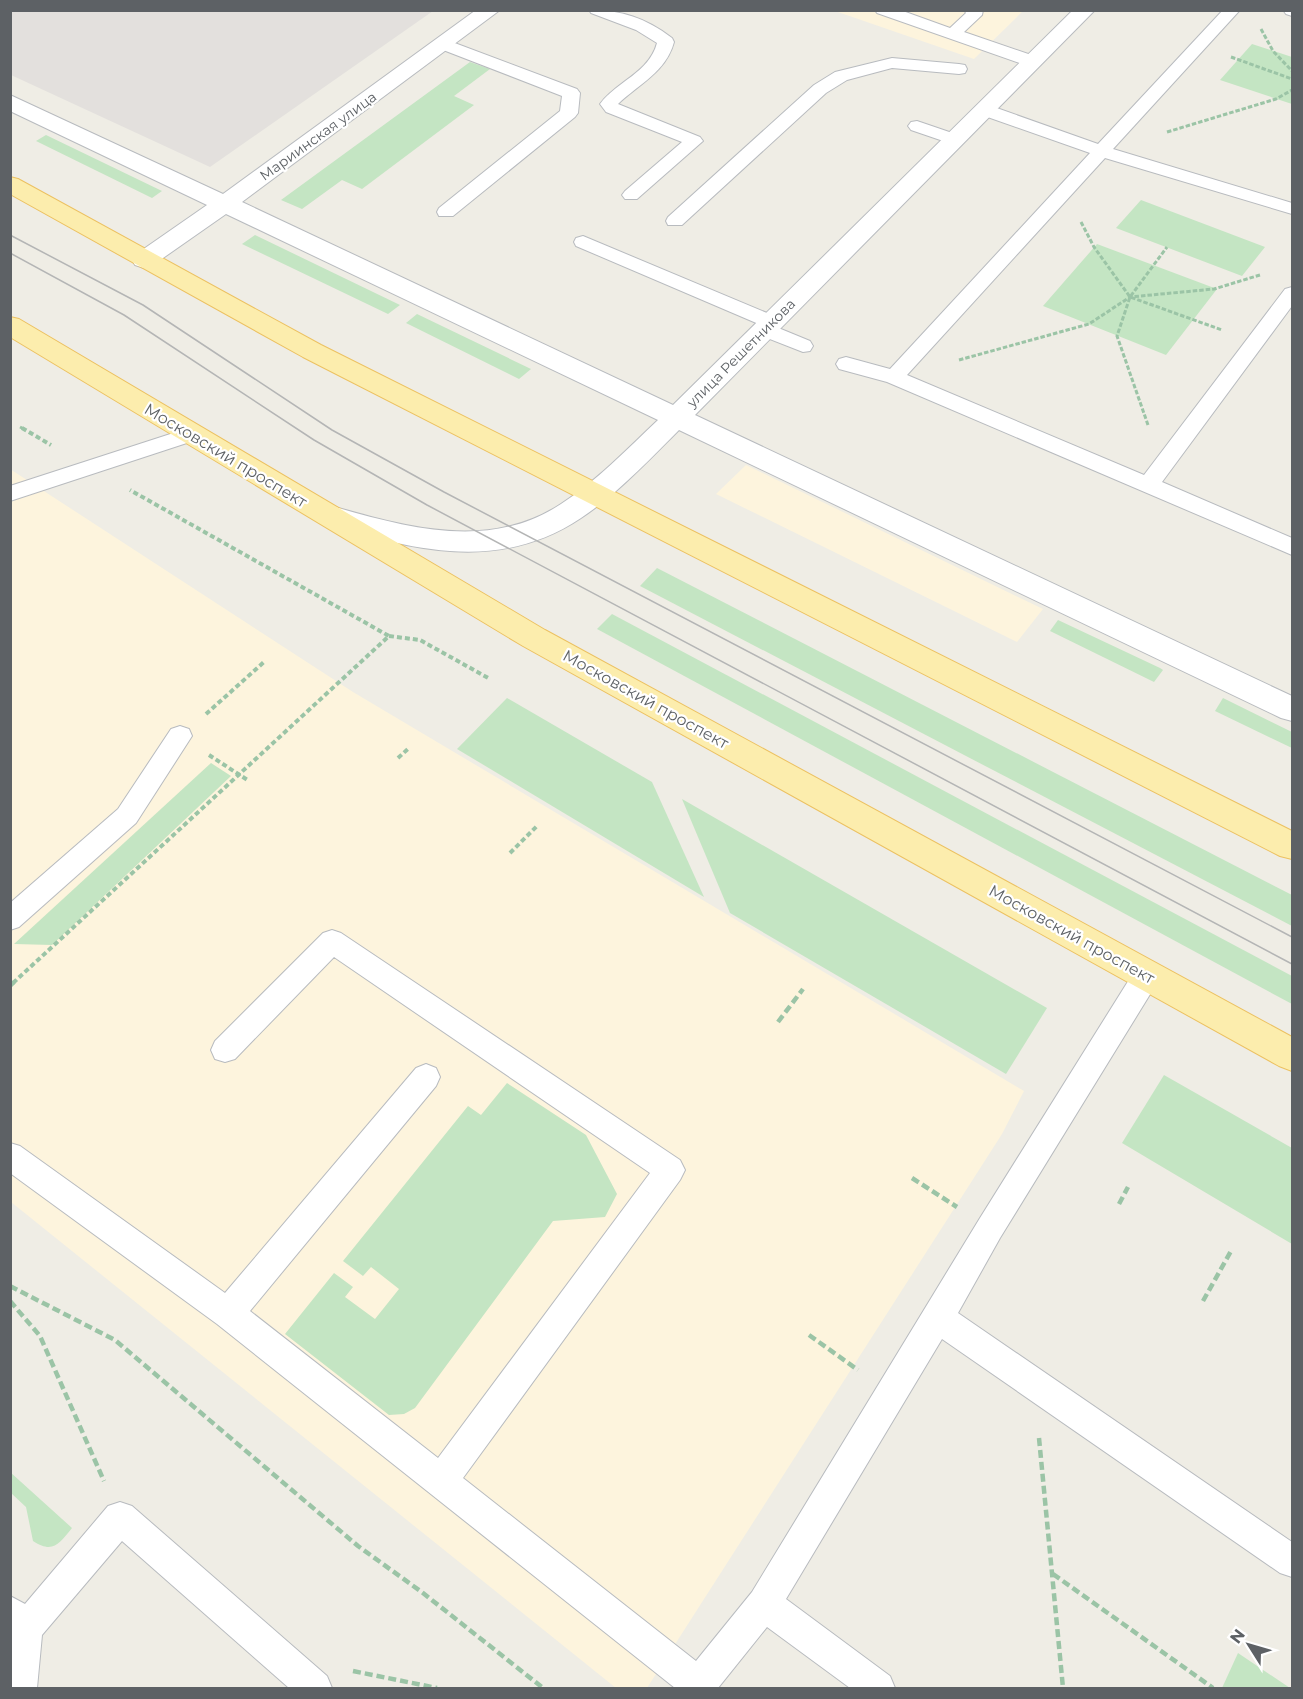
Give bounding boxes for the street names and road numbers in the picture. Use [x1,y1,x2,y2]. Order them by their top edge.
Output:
street label: Мариинская улица [256,88,380,184]
street label: улица Решетникова [682,295,799,412]
street label: Московский проспект [141,399,311,512]
street label: Московский проспект [560,646,732,753]
street label: Московский проспект [986,881,1158,988]

